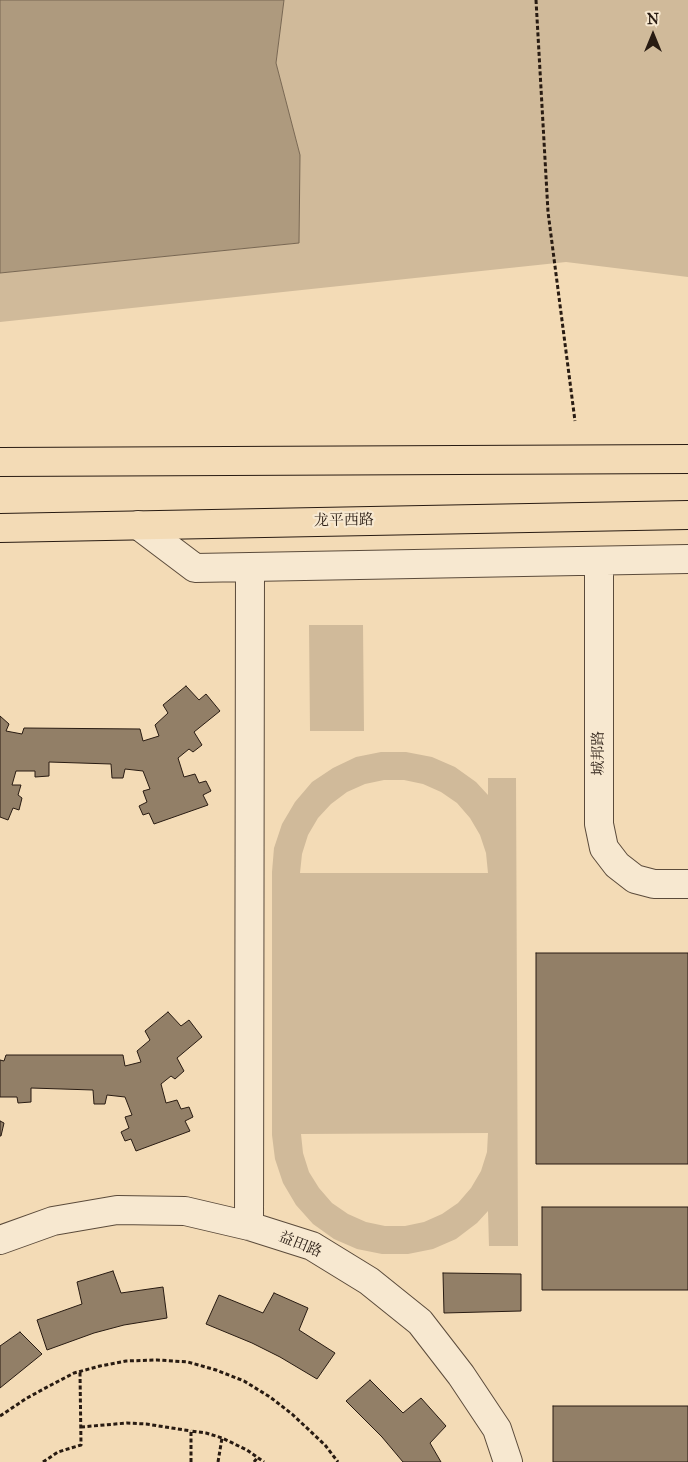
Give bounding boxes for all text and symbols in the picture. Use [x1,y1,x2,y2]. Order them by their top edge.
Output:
north arrow [628,10,678,60]
text: N [647,11,659,28]
street label: 龙平西路 [314,511,374,531]
street label: 城邦路 [590,731,608,775]
street label: 益田路 [276,1228,324,1262]

